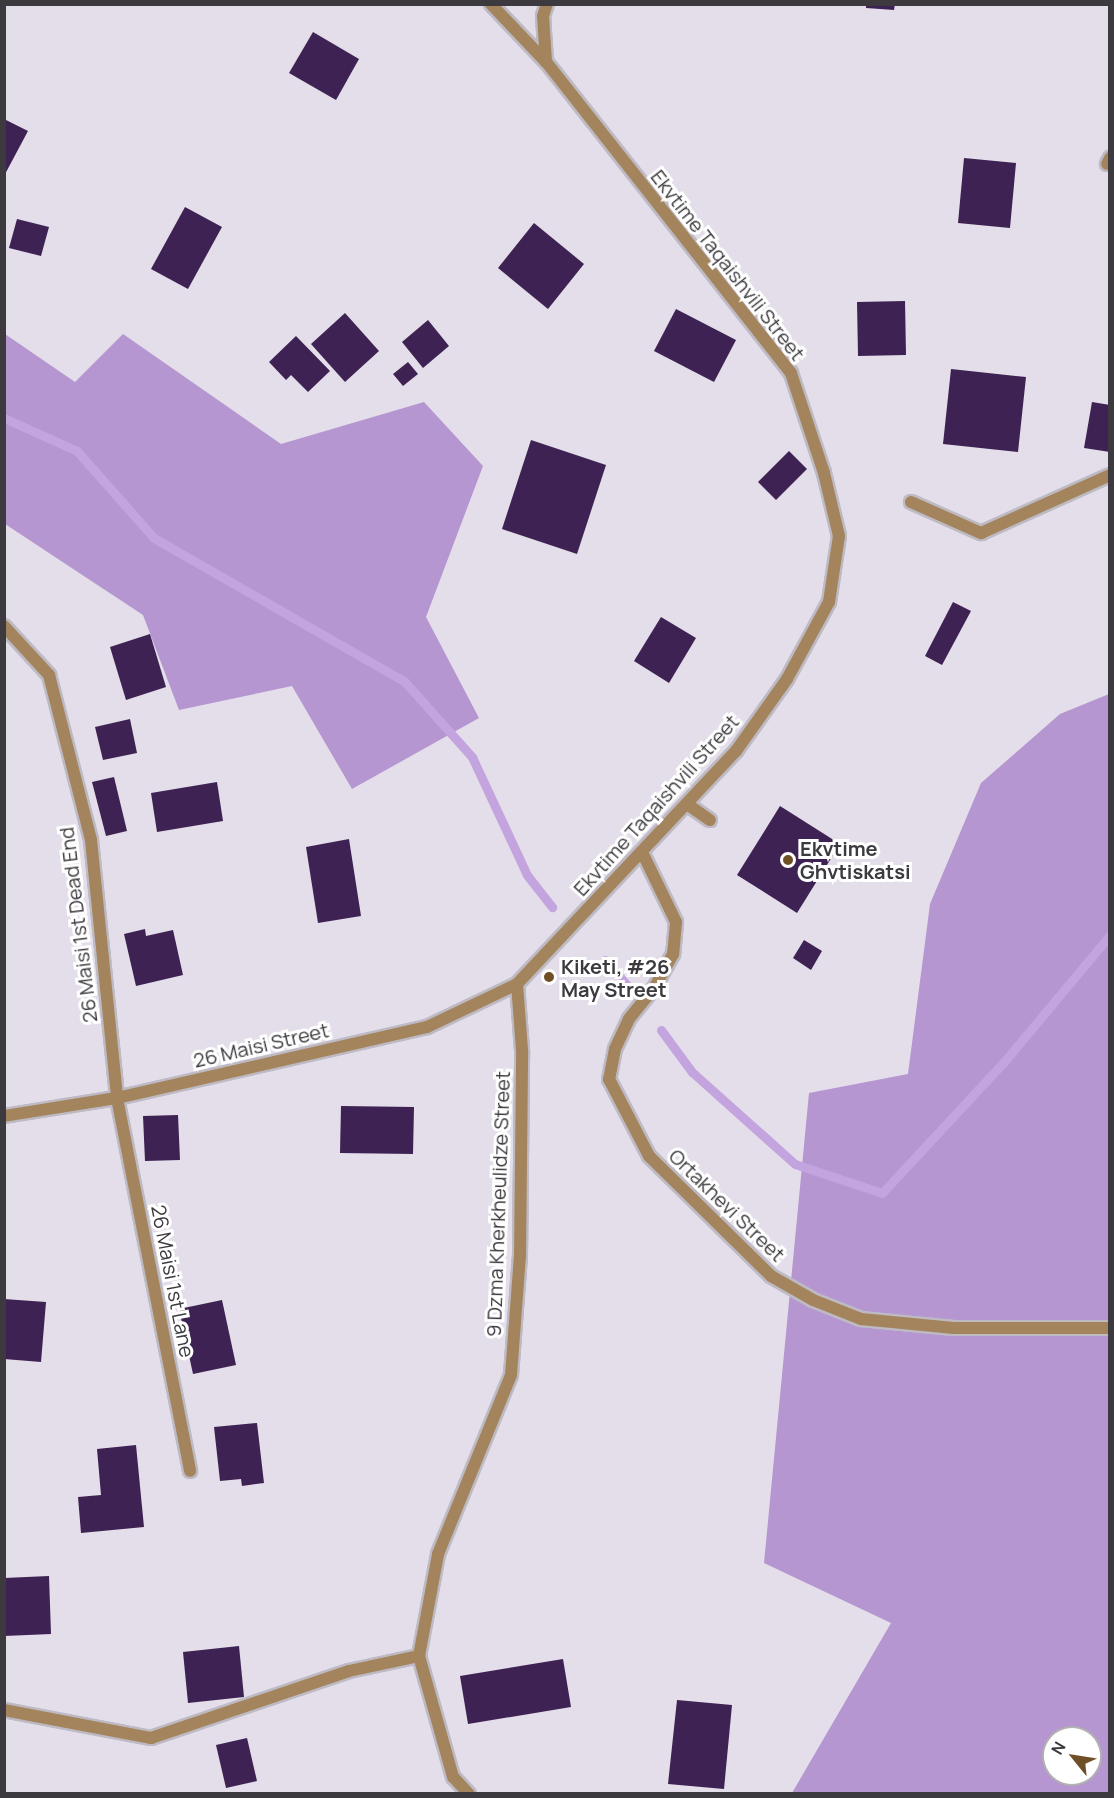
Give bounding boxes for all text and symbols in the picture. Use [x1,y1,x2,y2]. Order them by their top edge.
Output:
street label: Ekvtime Taqaishvili Street [646,165,810,365]
street label: Ekvtime Taqaishvili Street [568,710,744,900]
street label: 26 Maisi 1st Dead End [54,826,102,1024]
place label: Ekvtime Ghvtiskatsi [800,837,911,884]
marker: Ekvtime Ghvtiskatsi [781,853,795,867]
place label: Kiketi, #26 May Street [561,954,669,1001]
marker: Kiketi, #26 May Street [542,970,556,984]
street label: 26 Maisi Street [191,1018,331,1072]
street label: 9 Dzma Kherkheulidze Street [481,1071,515,1337]
street label: Ortakhevi Street [664,1144,790,1266]
street label: 26 Maisi 1st Lane [146,1203,200,1359]
north arrow [1042,1726,1102,1786]
text: N [1046,1738,1071,1758]

